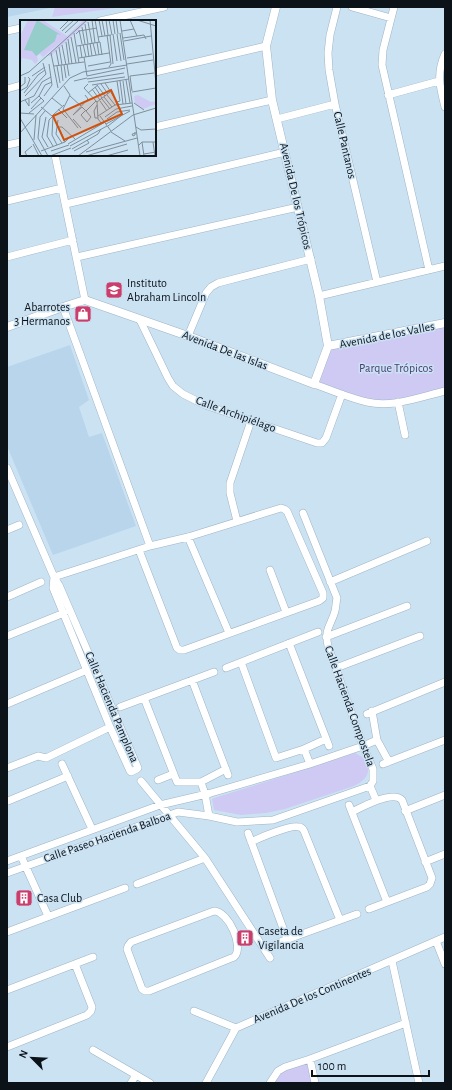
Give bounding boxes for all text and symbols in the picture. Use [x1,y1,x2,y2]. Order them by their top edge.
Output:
inset map [20,20,156,156]
street label: Calle Pantanos [331,110,359,180]
street label: Avenida De los Trópicos [278,141,314,251]
place label: Instituto Abraham Lincoln [127,277,206,303]
school or university icon: Instituto Abraham Lincoln [104,280,124,300]
place label: Abarrotes 3 Hermanos [14,301,70,327]
shop icon: Abarrotes 3 Hermanos [73,304,93,324]
street label: Avenida de los Valles [338,320,436,350]
street label: Avenida De las Islas [181,328,269,372]
park label: Parque Trópicos [359,362,433,374]
street label: Calle Archipiélago [194,394,278,434]
street label: Calle Hacienda Compostela [323,644,378,768]
street label: Calle Hacienda Pamplona [83,650,141,765]
street label: Calle Paseo Hacienda Balboa [42,809,173,864]
building icon: Casa Club [14,888,34,908]
place label: Casa Club [37,892,82,904]
place label: Caseta de Vigilancia [258,925,305,951]
building icon: Caseta de Vigilancia [235,928,255,948]
street label: Avenida De los Continentes [251,965,373,1025]
north arrow [12,1038,52,1078]
text: N [17,1048,30,1060]
scale bar [312,1052,429,1078]
text: 100 m [318,1060,346,1072]

